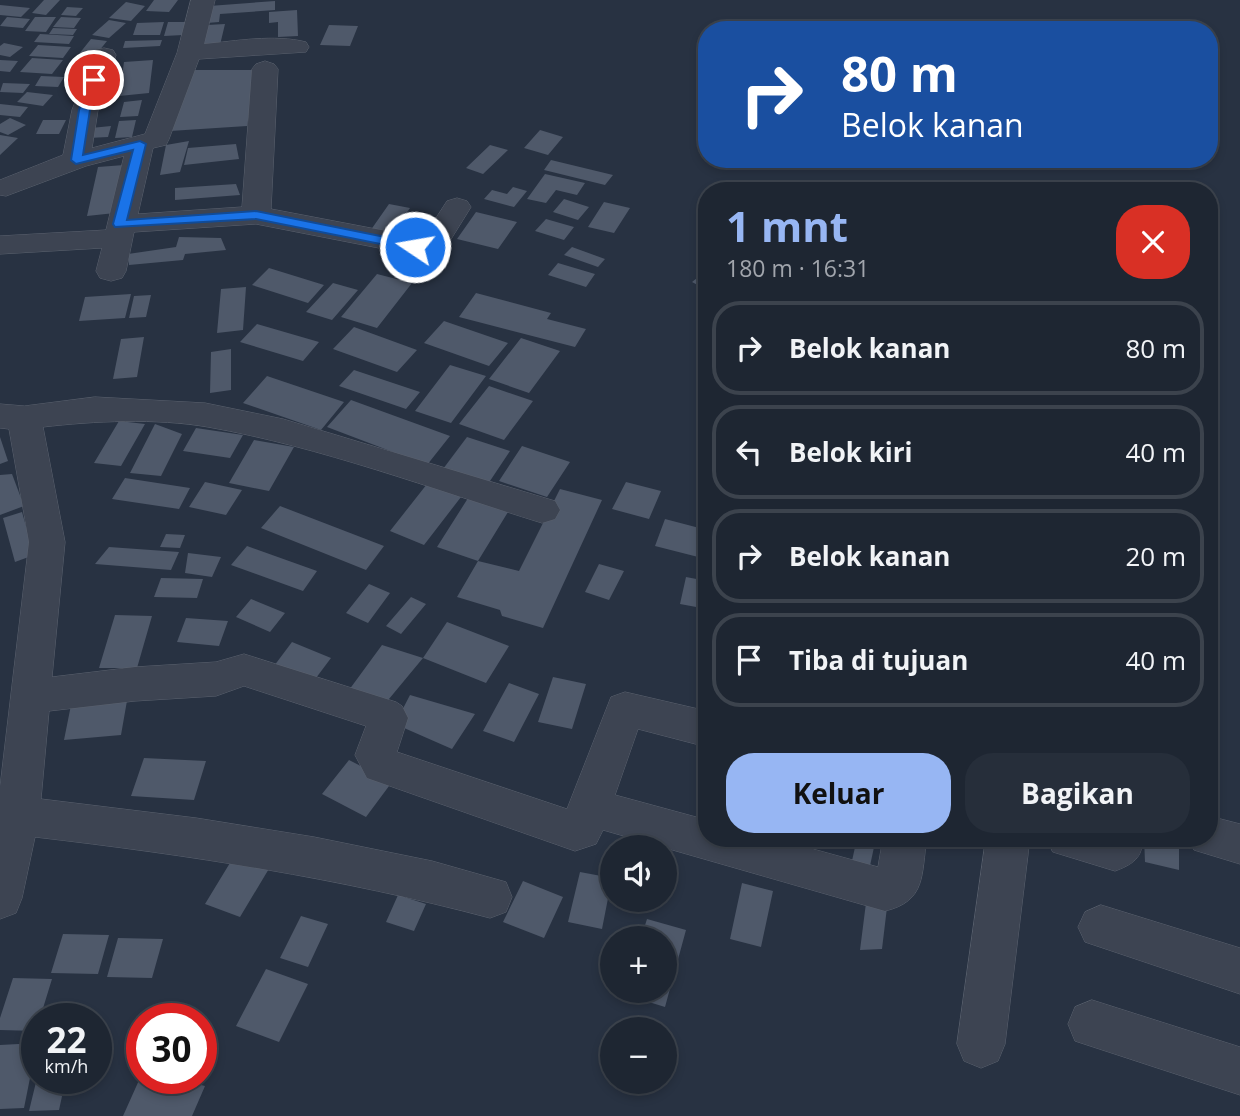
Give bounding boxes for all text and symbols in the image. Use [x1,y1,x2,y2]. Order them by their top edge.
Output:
text: 80 m [841,40,958,106]
icon: right [726,49,817,140]
pin [64,50,124,110]
icon: arrive [75,61,113,99]
text: Belok kanan [841,103,1024,146]
text: 1 mnt [726,197,848,254]
button: close [1116,205,1190,279]
position arrow [378,210,452,284]
text: 180 m · 16:31 [726,252,869,284]
icon: right [730,329,768,367]
text: Belok kanan [789,330,950,366]
text: 80 m [1125,330,1186,366]
icon: left [730,433,768,471]
text: Belok kiri [789,434,913,470]
text: 40 m [1125,434,1186,470]
icon: right [730,537,768,575]
text: Belok kanan [789,538,950,574]
text: 20 m [1125,538,1186,574]
icon: arrive [730,641,768,679]
text: Tiba di tujuan [789,642,968,678]
text: 40 m [1125,642,1186,678]
button: Keluar [726,753,951,833]
button: Bagikan [965,753,1190,833]
map controls [600,835,677,1094]
button: sound [600,835,677,912]
button: + [600,926,677,1003]
speed limit sign: 30 [126,1003,217,1094]
text: 22 [46,1016,87,1063]
button: − [600,1017,677,1094]
text: km/h [45,1054,88,1078]

